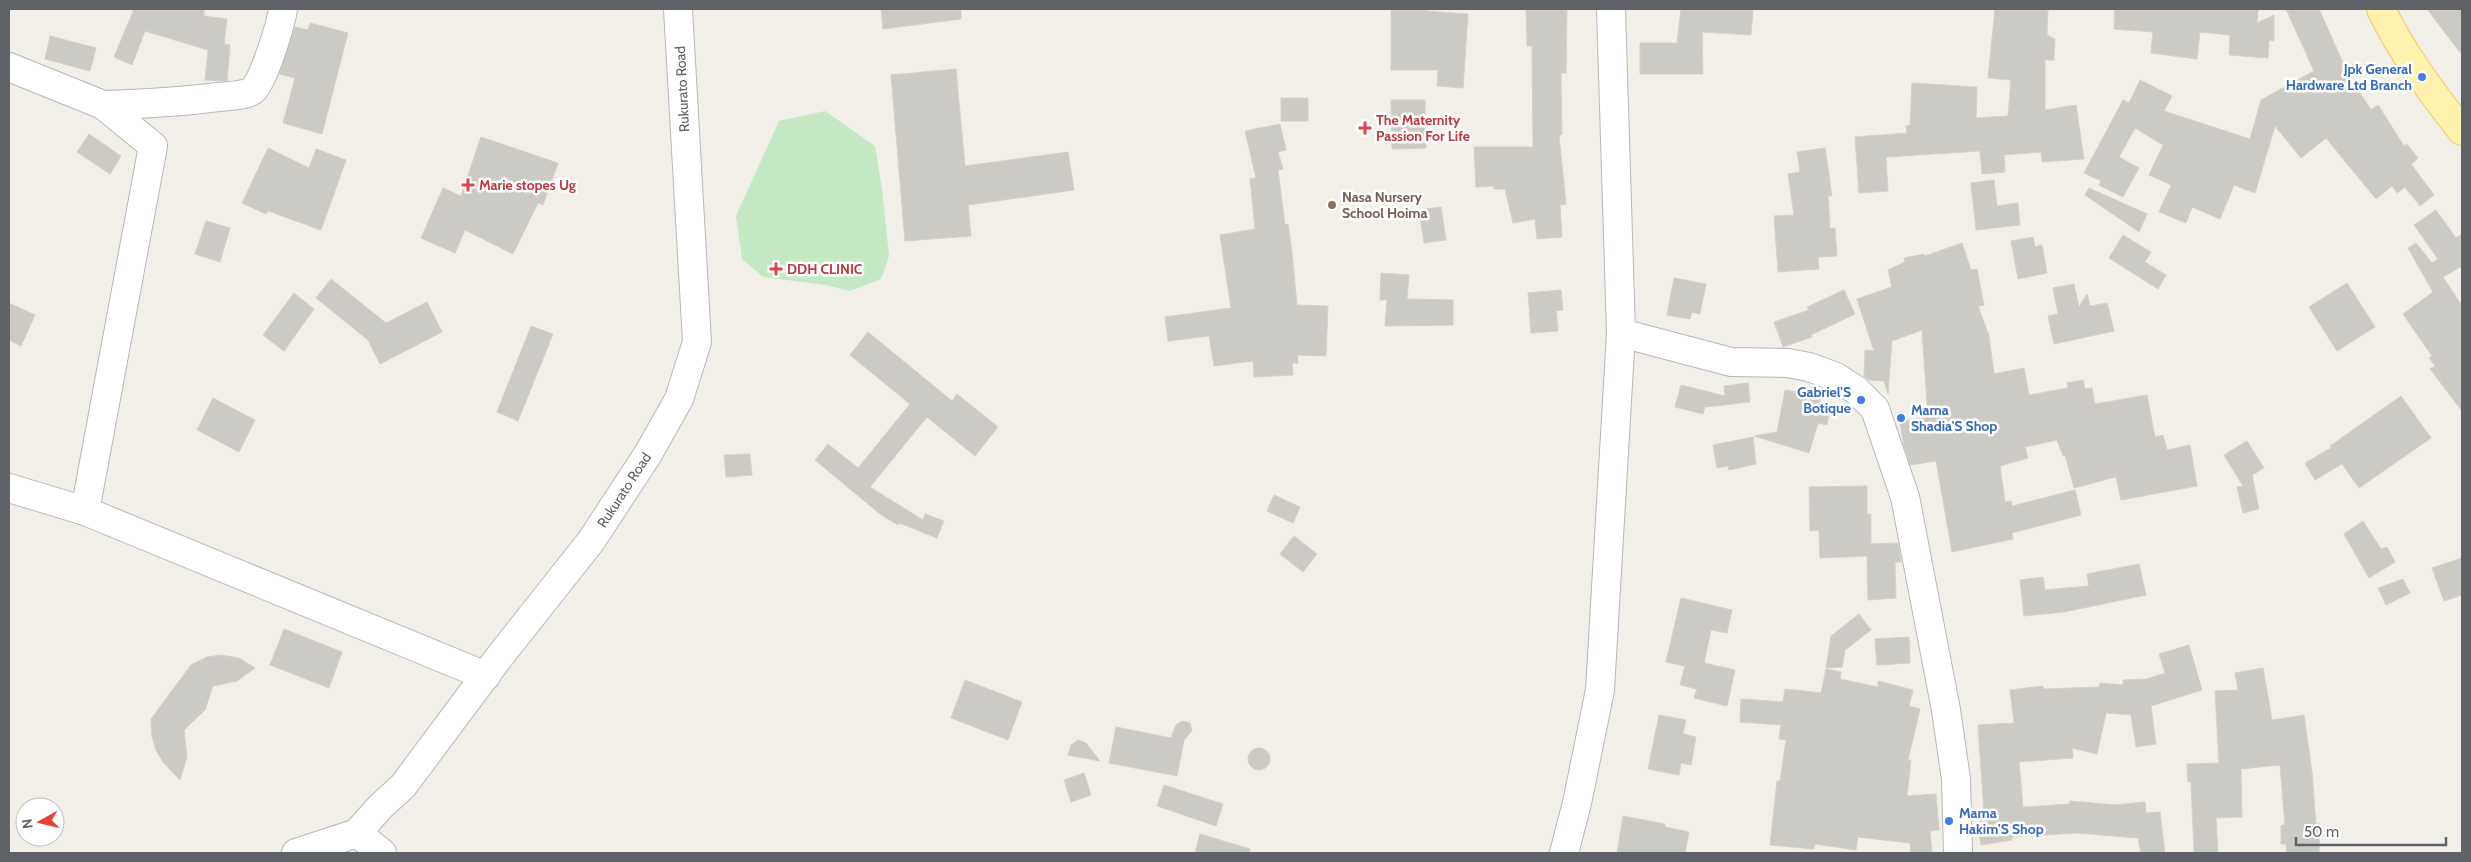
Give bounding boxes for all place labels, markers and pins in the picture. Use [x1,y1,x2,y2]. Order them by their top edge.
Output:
place label: Jpk General Hardware Ltd Branch [2286,60,2412,94]
marker: Jpk General Hardware Ltd Branch [2416,71,2428,83]
place label: The Maternity Passion For Life [1376,111,1470,145]
marker: The Maternity Passion For Life [1358,121,1372,135]
place label: Marie stopes Ug [479,176,576,194]
marker: Marie stopes Ug [461,178,475,192]
place label: Nasa Nursery School Hoima [1342,188,1428,222]
marker: Nasa Nursery School Hoima [1326,199,1338,211]
place label: DDH CLINIC [787,260,863,278]
marker: DDH CLINIC [769,262,783,276]
place label: Gabriel'S Botique [1797,383,1851,417]
marker: Gabriel'S Botique [1855,394,1867,406]
place label: Mama Shadia'S Shop [1911,401,1997,435]
marker: Mama Shadia'S Shop [1895,412,1907,424]
place label: Mama Hakim'S Shop [1959,804,2044,838]
marker: Mama Hakim'S Shop [1943,815,1955,827]

